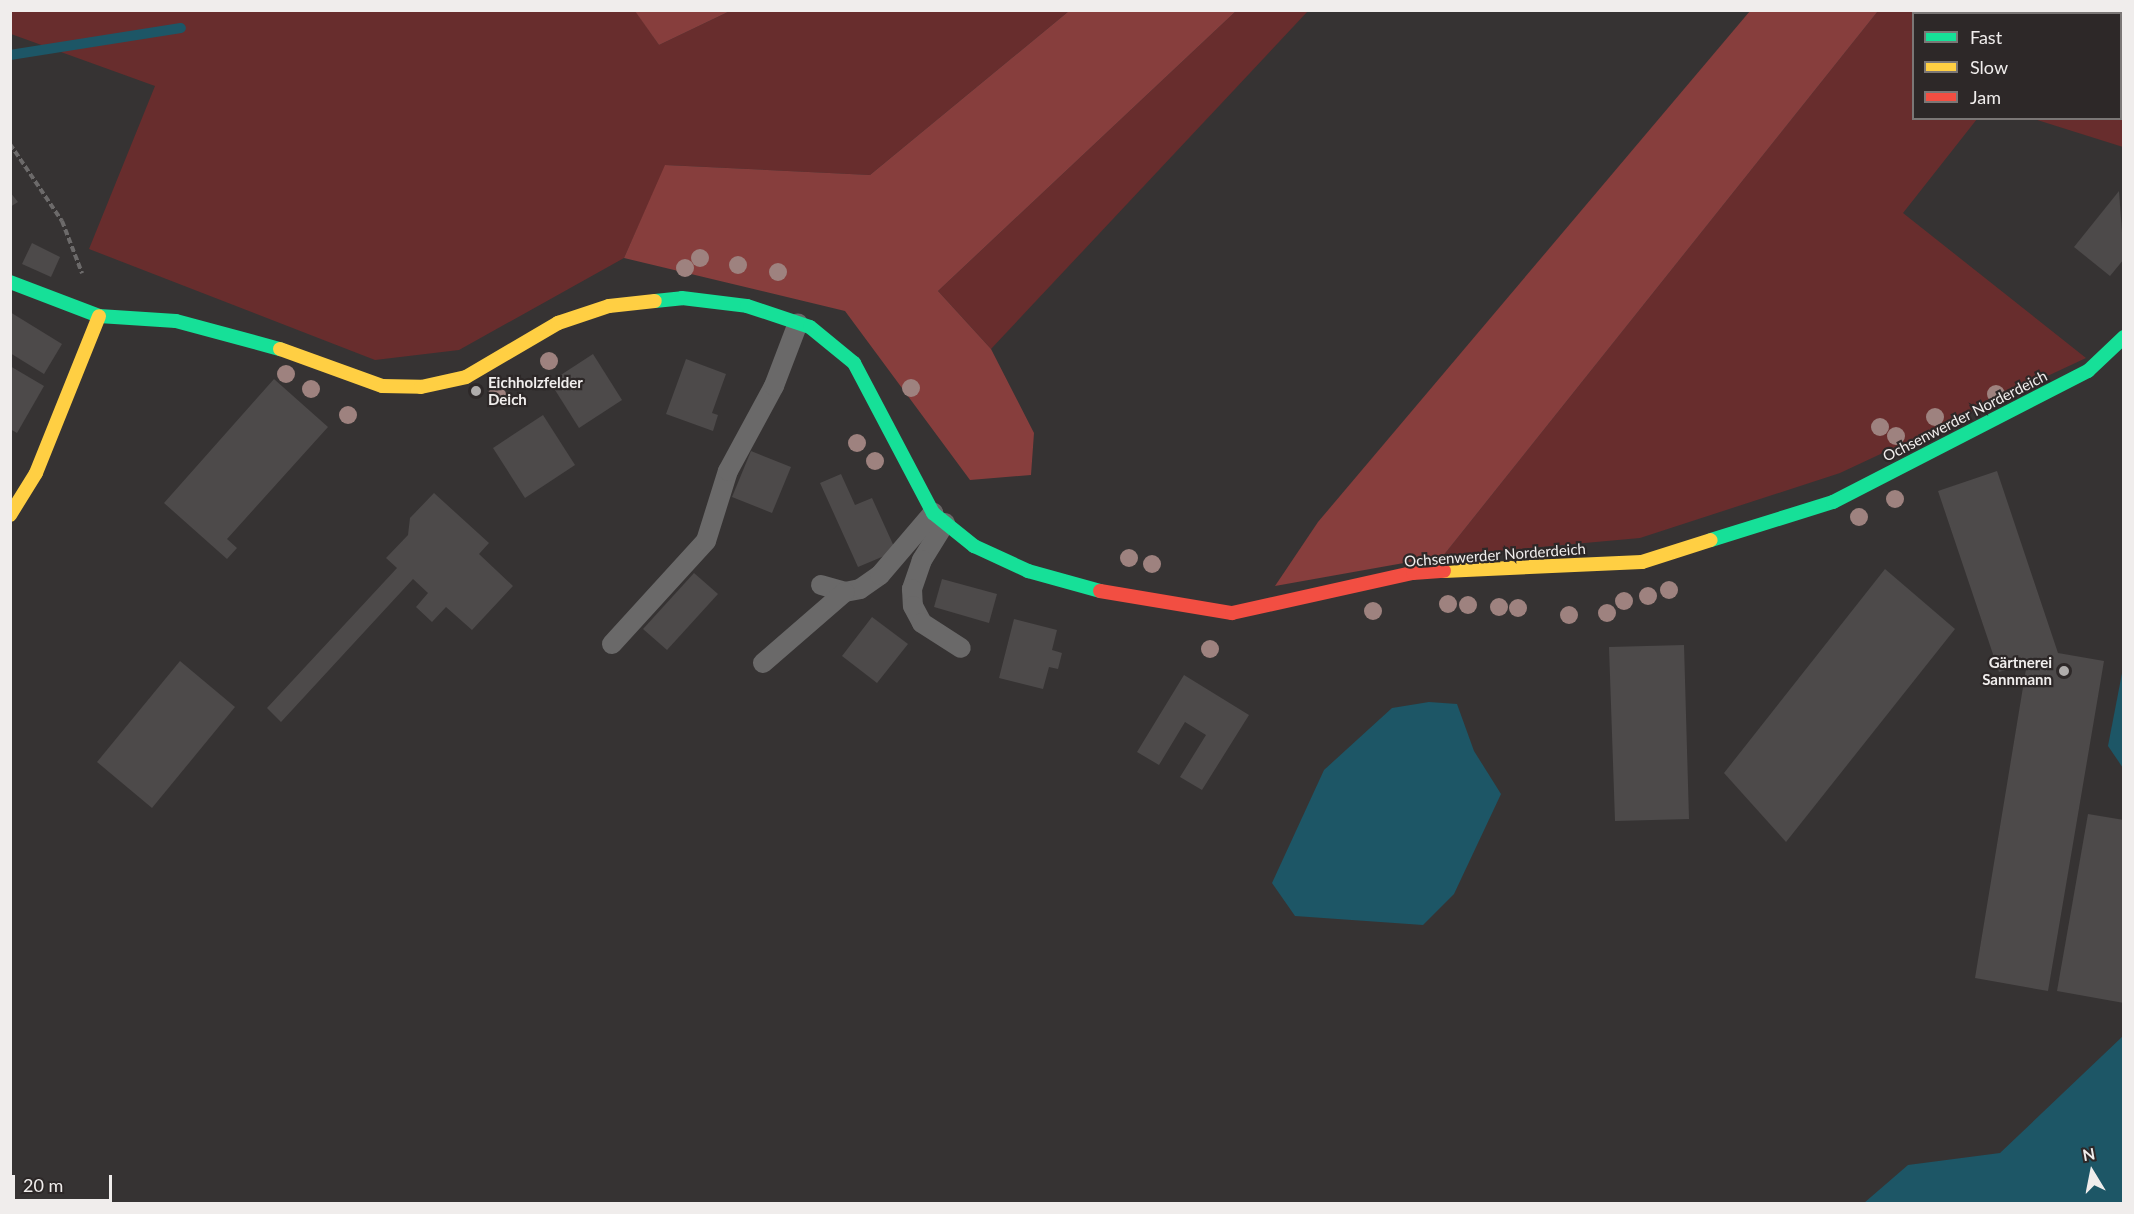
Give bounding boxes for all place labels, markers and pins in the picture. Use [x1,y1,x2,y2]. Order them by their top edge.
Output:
place label: Eichholzfelder Deich [488,373,583,408]
marker: Eichholzfelder Deich [469,384,483,398]
place label: Gärtnerei Sannmann [1982,653,2052,688]
marker: Gärtnerei Sannmann [2057,664,2071,678]

